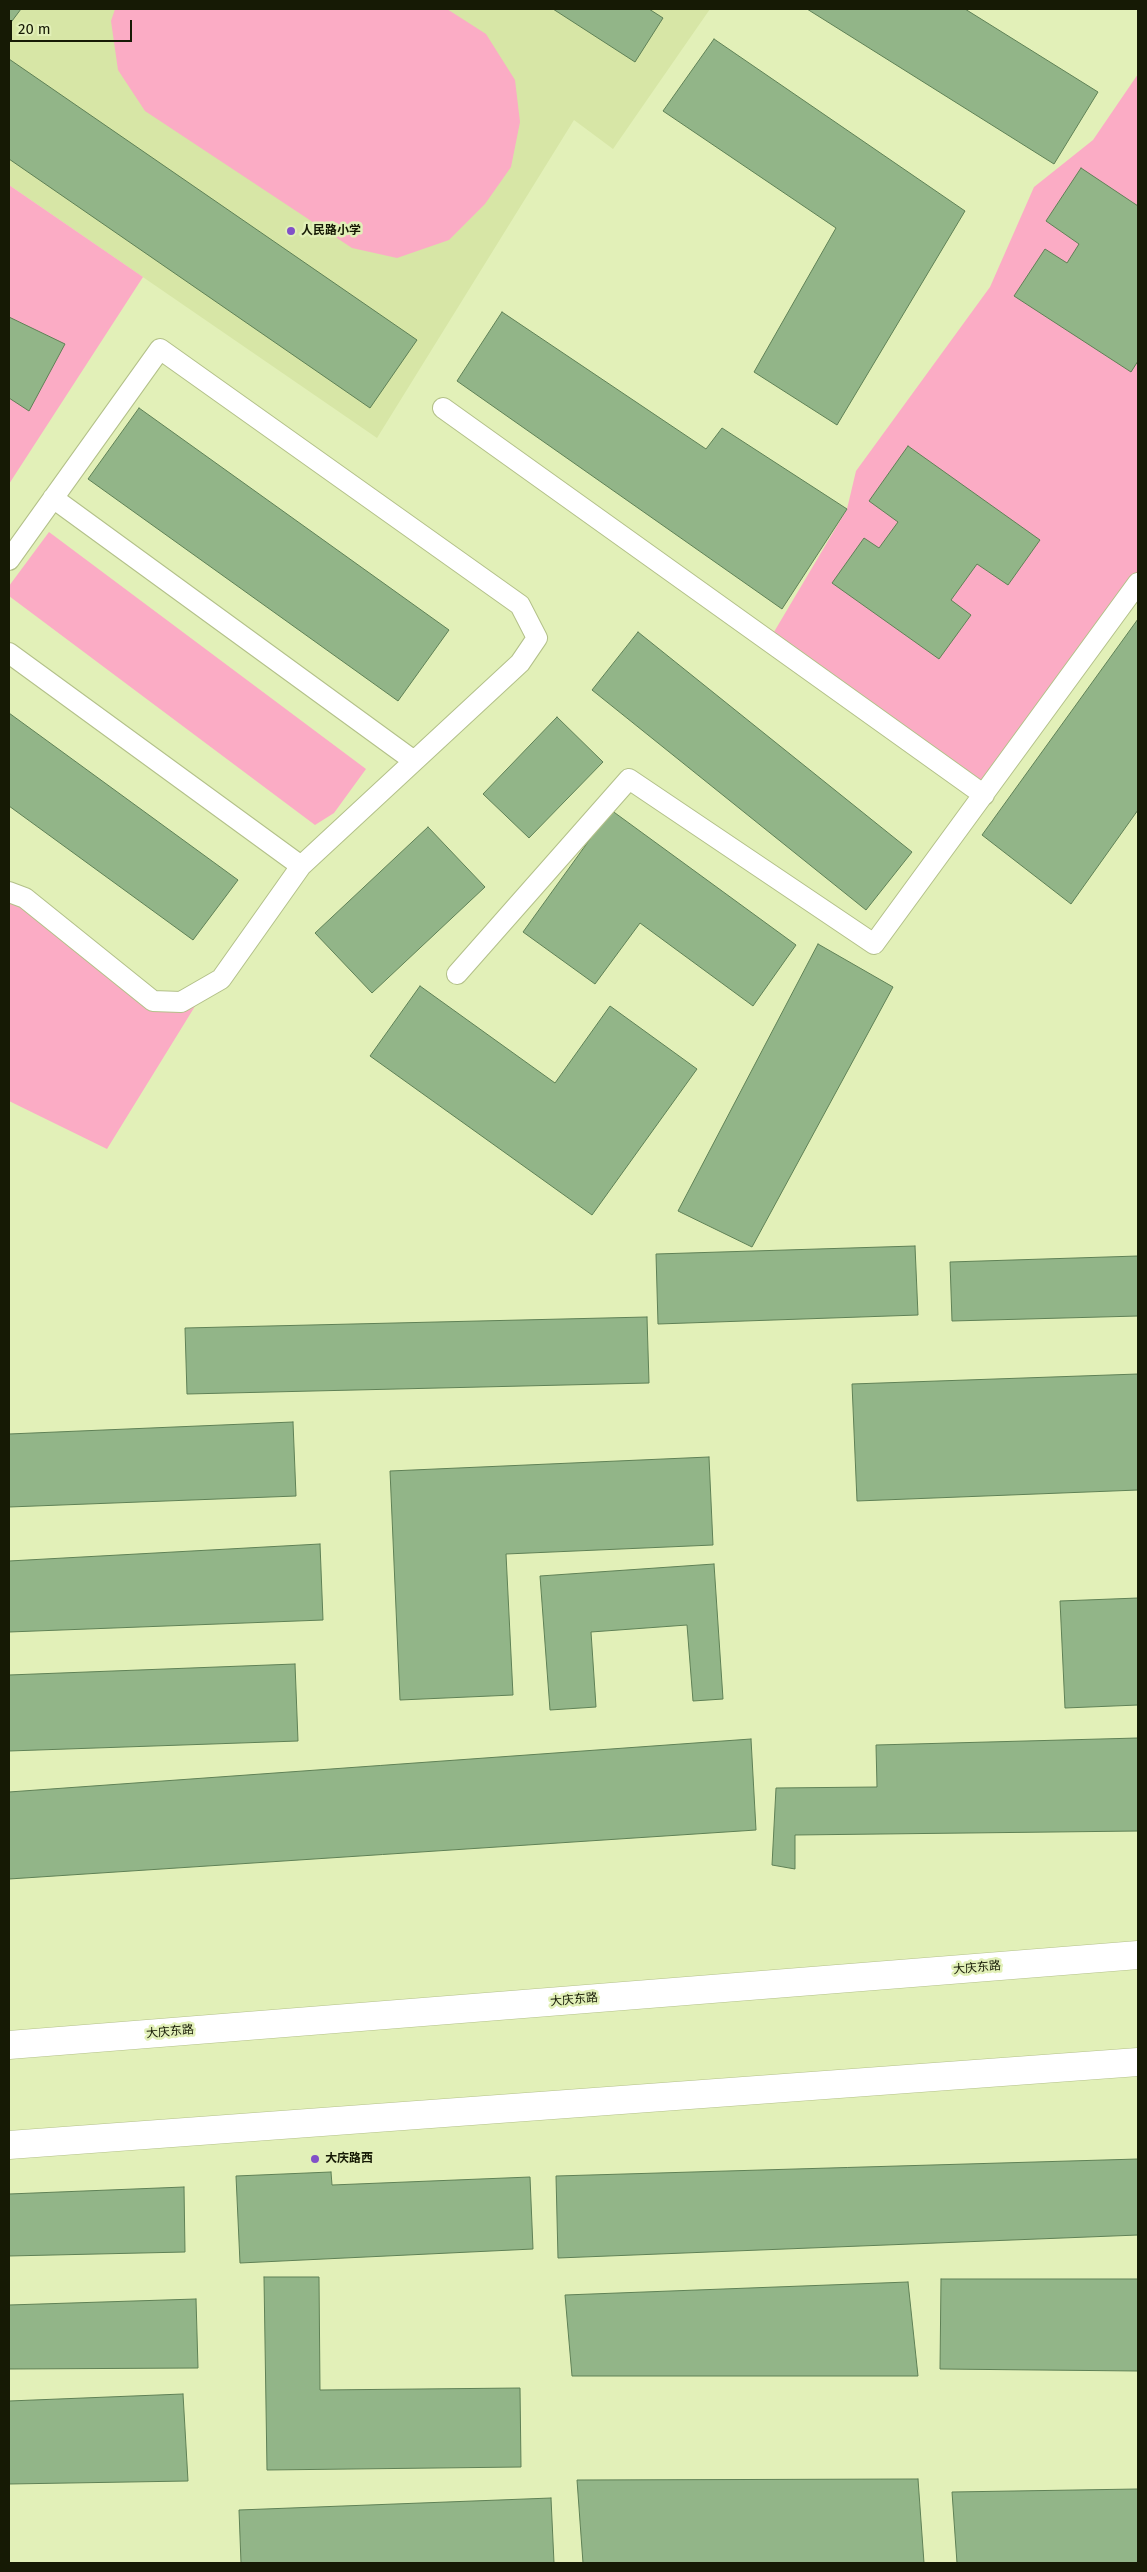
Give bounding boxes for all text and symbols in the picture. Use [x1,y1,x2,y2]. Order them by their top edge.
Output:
scale bar [12,10,135,42]
text: 20 m [18,20,51,38]
place label: 人民路小学 [301,224,361,238]
marker: 人民路小学 [285,225,297,237]
street label: 大庆东路 [952,1959,1002,1977]
street label: 大庆东路 [549,1991,599,2009]
street label: 大庆东路 [145,2023,195,2041]
place label: 大庆路西 [325,2152,373,2166]
marker: 大庆路西 [309,2153,321,2165]

